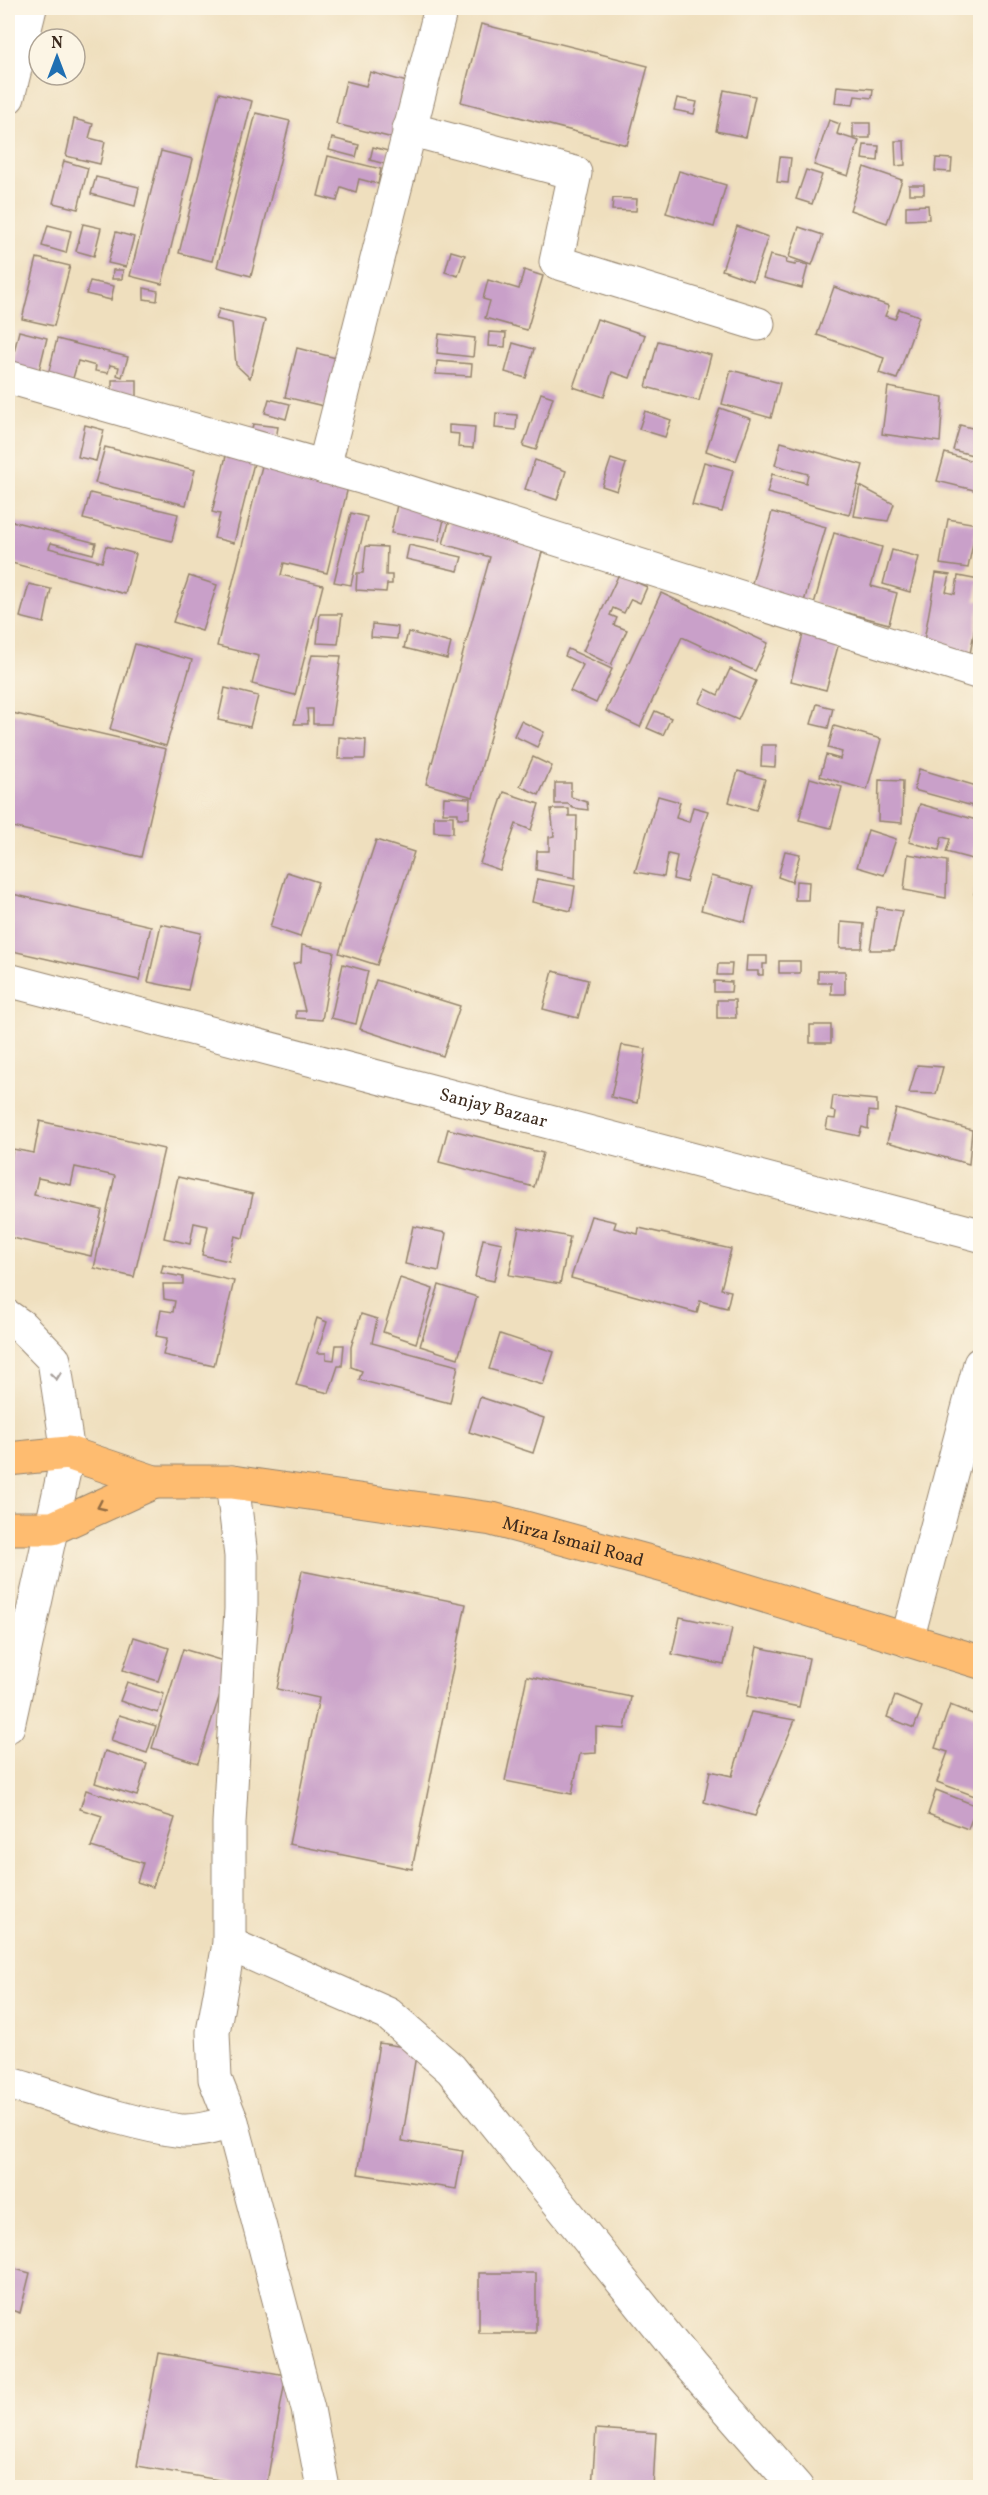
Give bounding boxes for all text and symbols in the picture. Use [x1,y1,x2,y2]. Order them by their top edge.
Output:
north arrow [27,27,87,87]
text: N [51,33,63,55]
street label: Sanjay Bazaar [436,1083,550,1135]
one-way arrow [49,1371,61,1381]
one-way arrow [96,1499,107,1511]
street label: Mirza Ismail Road [500,1511,646,1574]

